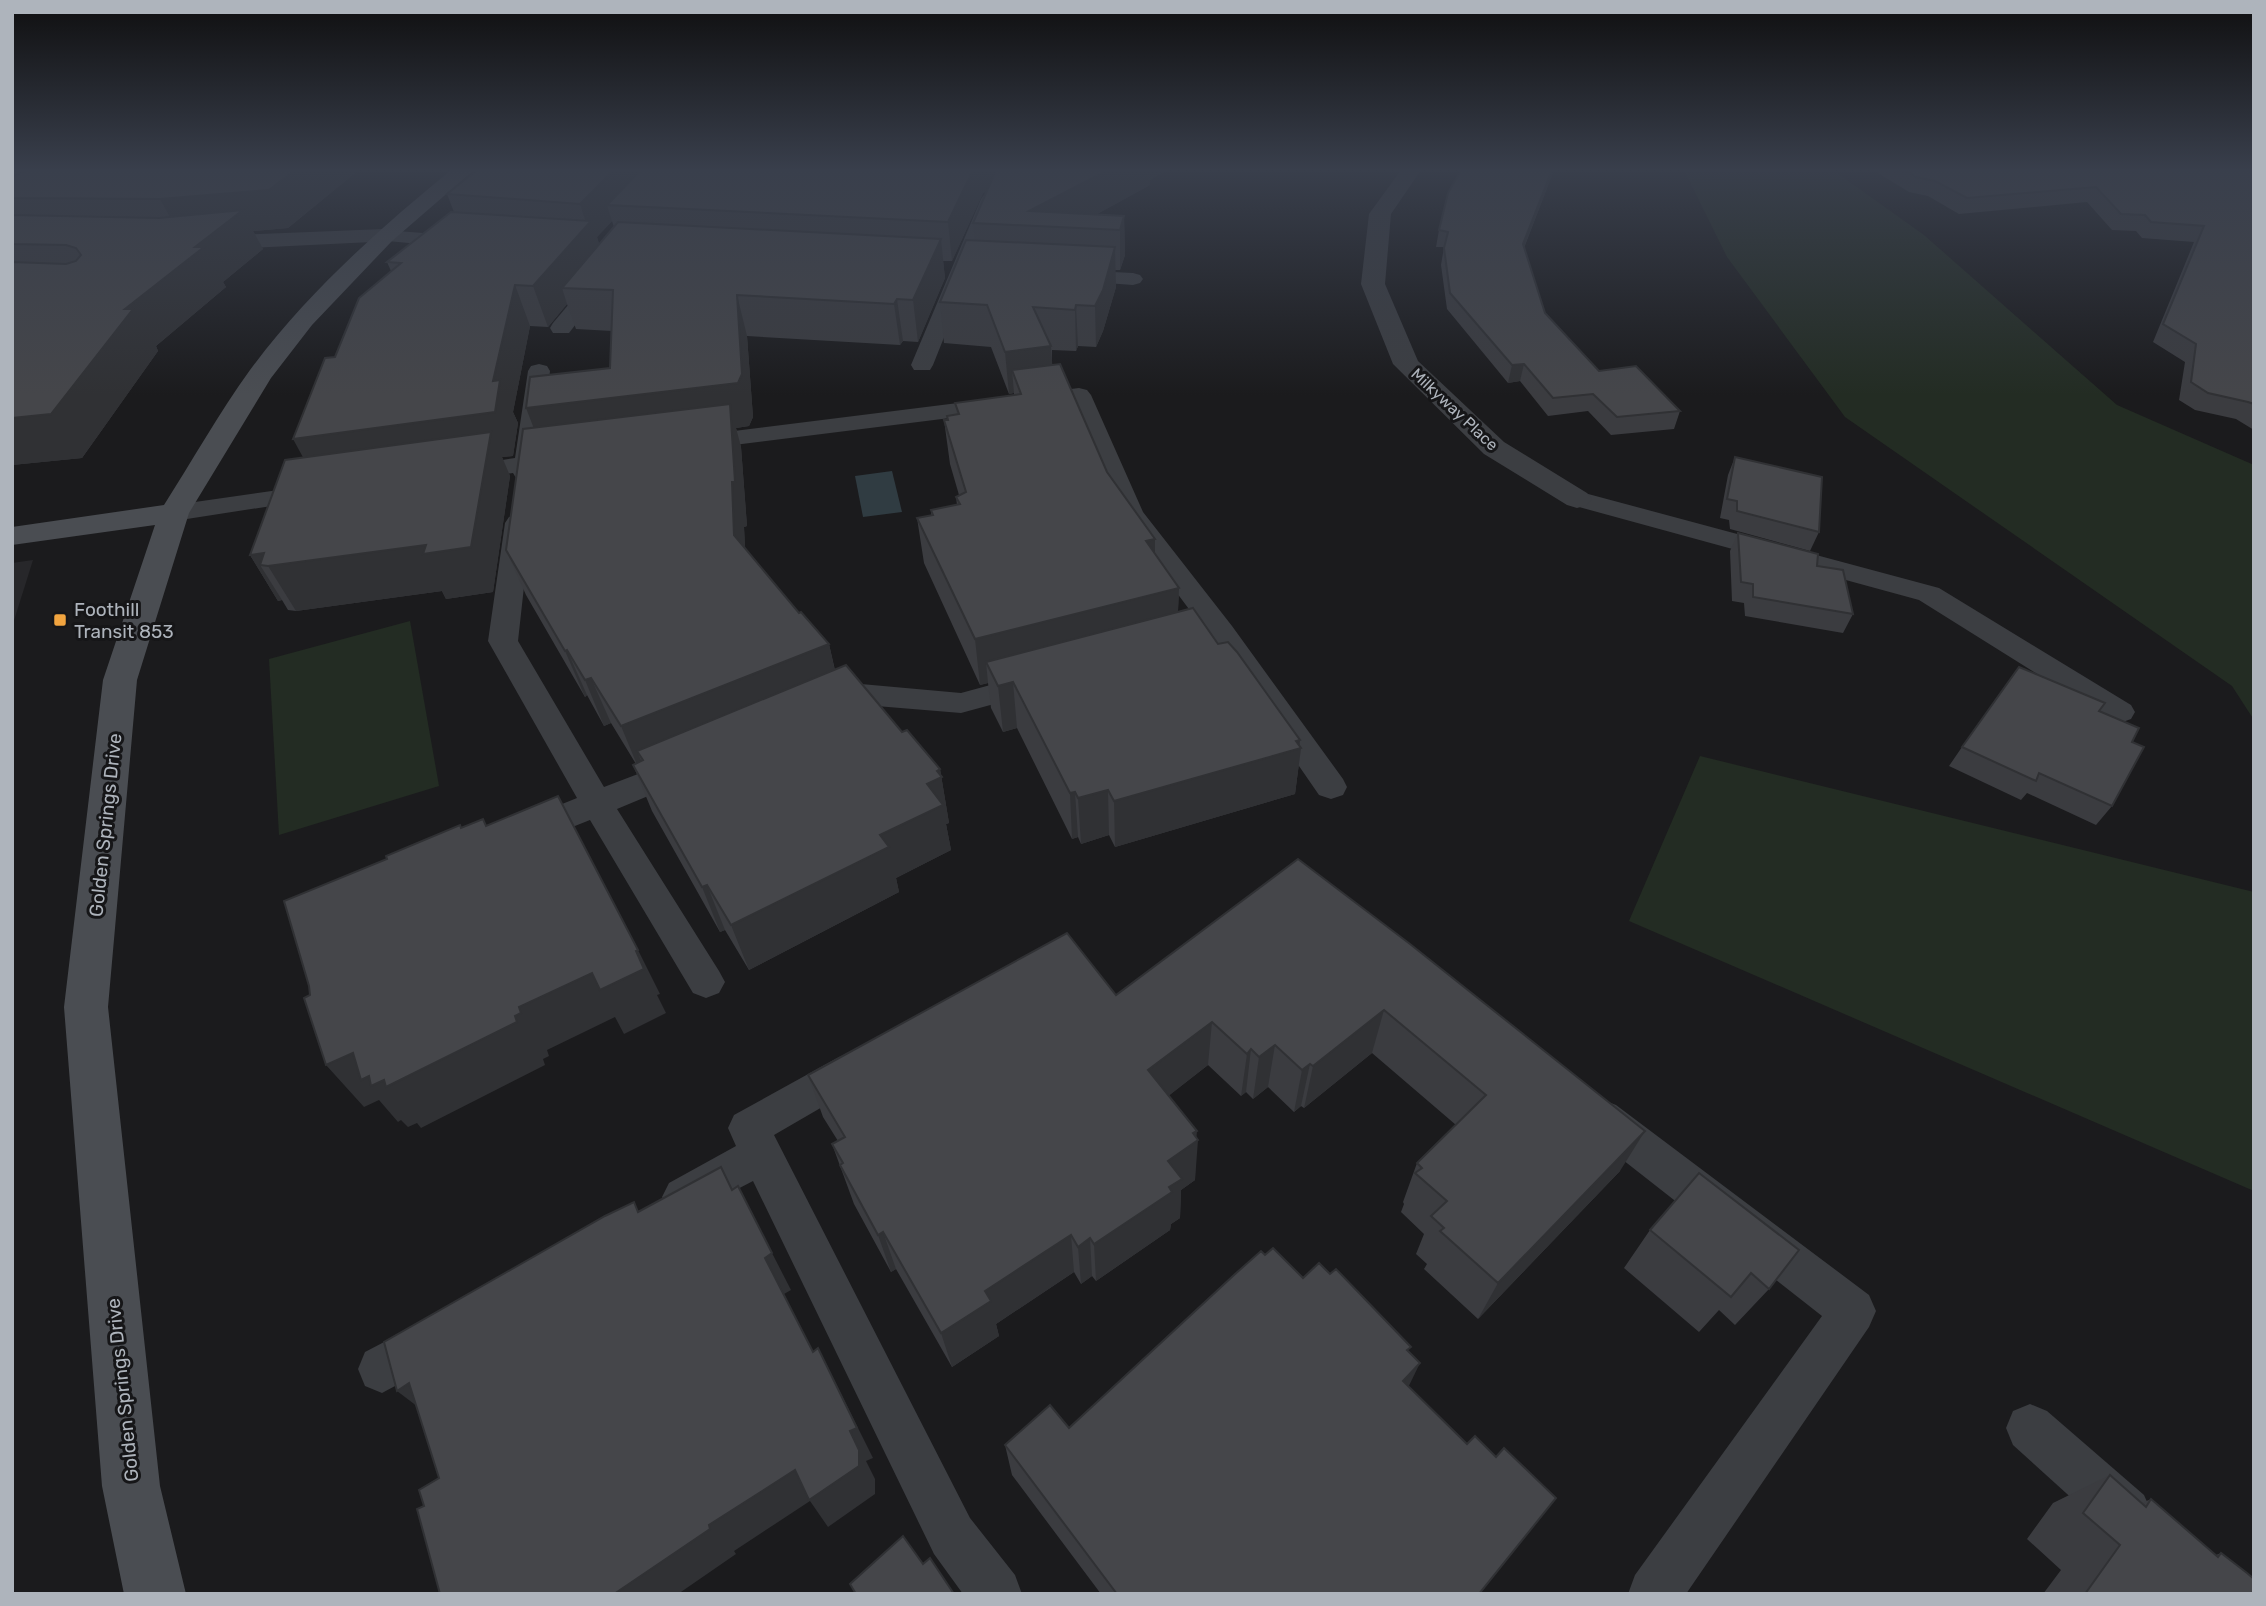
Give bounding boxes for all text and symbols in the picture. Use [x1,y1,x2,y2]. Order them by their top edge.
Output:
street label: Milkyway Place [1407,364,1502,454]
place label: Foothill Transit 853 [74,598,174,643]
marker: Foothill Transit 853 [52,612,68,628]
street label: Golden Springs Drive [84,732,127,918]
street label: Golden Springs Drive [101,1297,144,1483]

